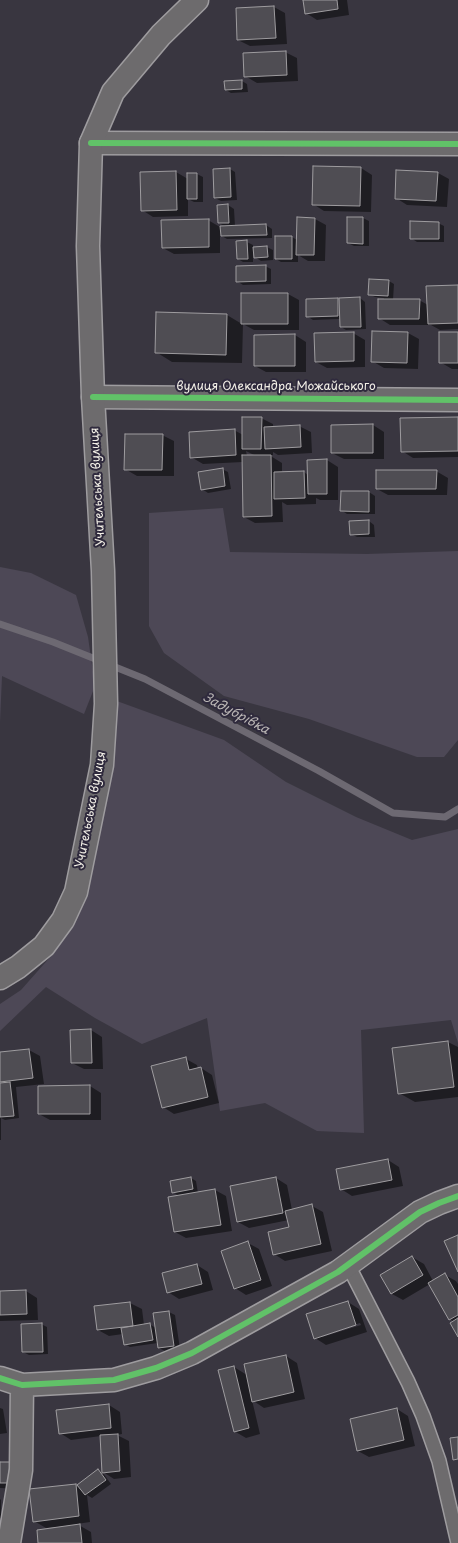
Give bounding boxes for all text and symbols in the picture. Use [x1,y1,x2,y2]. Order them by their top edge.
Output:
street label: вулиця Олександра Можайського [176,380,376,394]
street label: Учительська вулиця [88,427,108,547]
water label: Задубрівка [200,690,272,738]
street label: Учительська вулиця [73,750,109,870]

